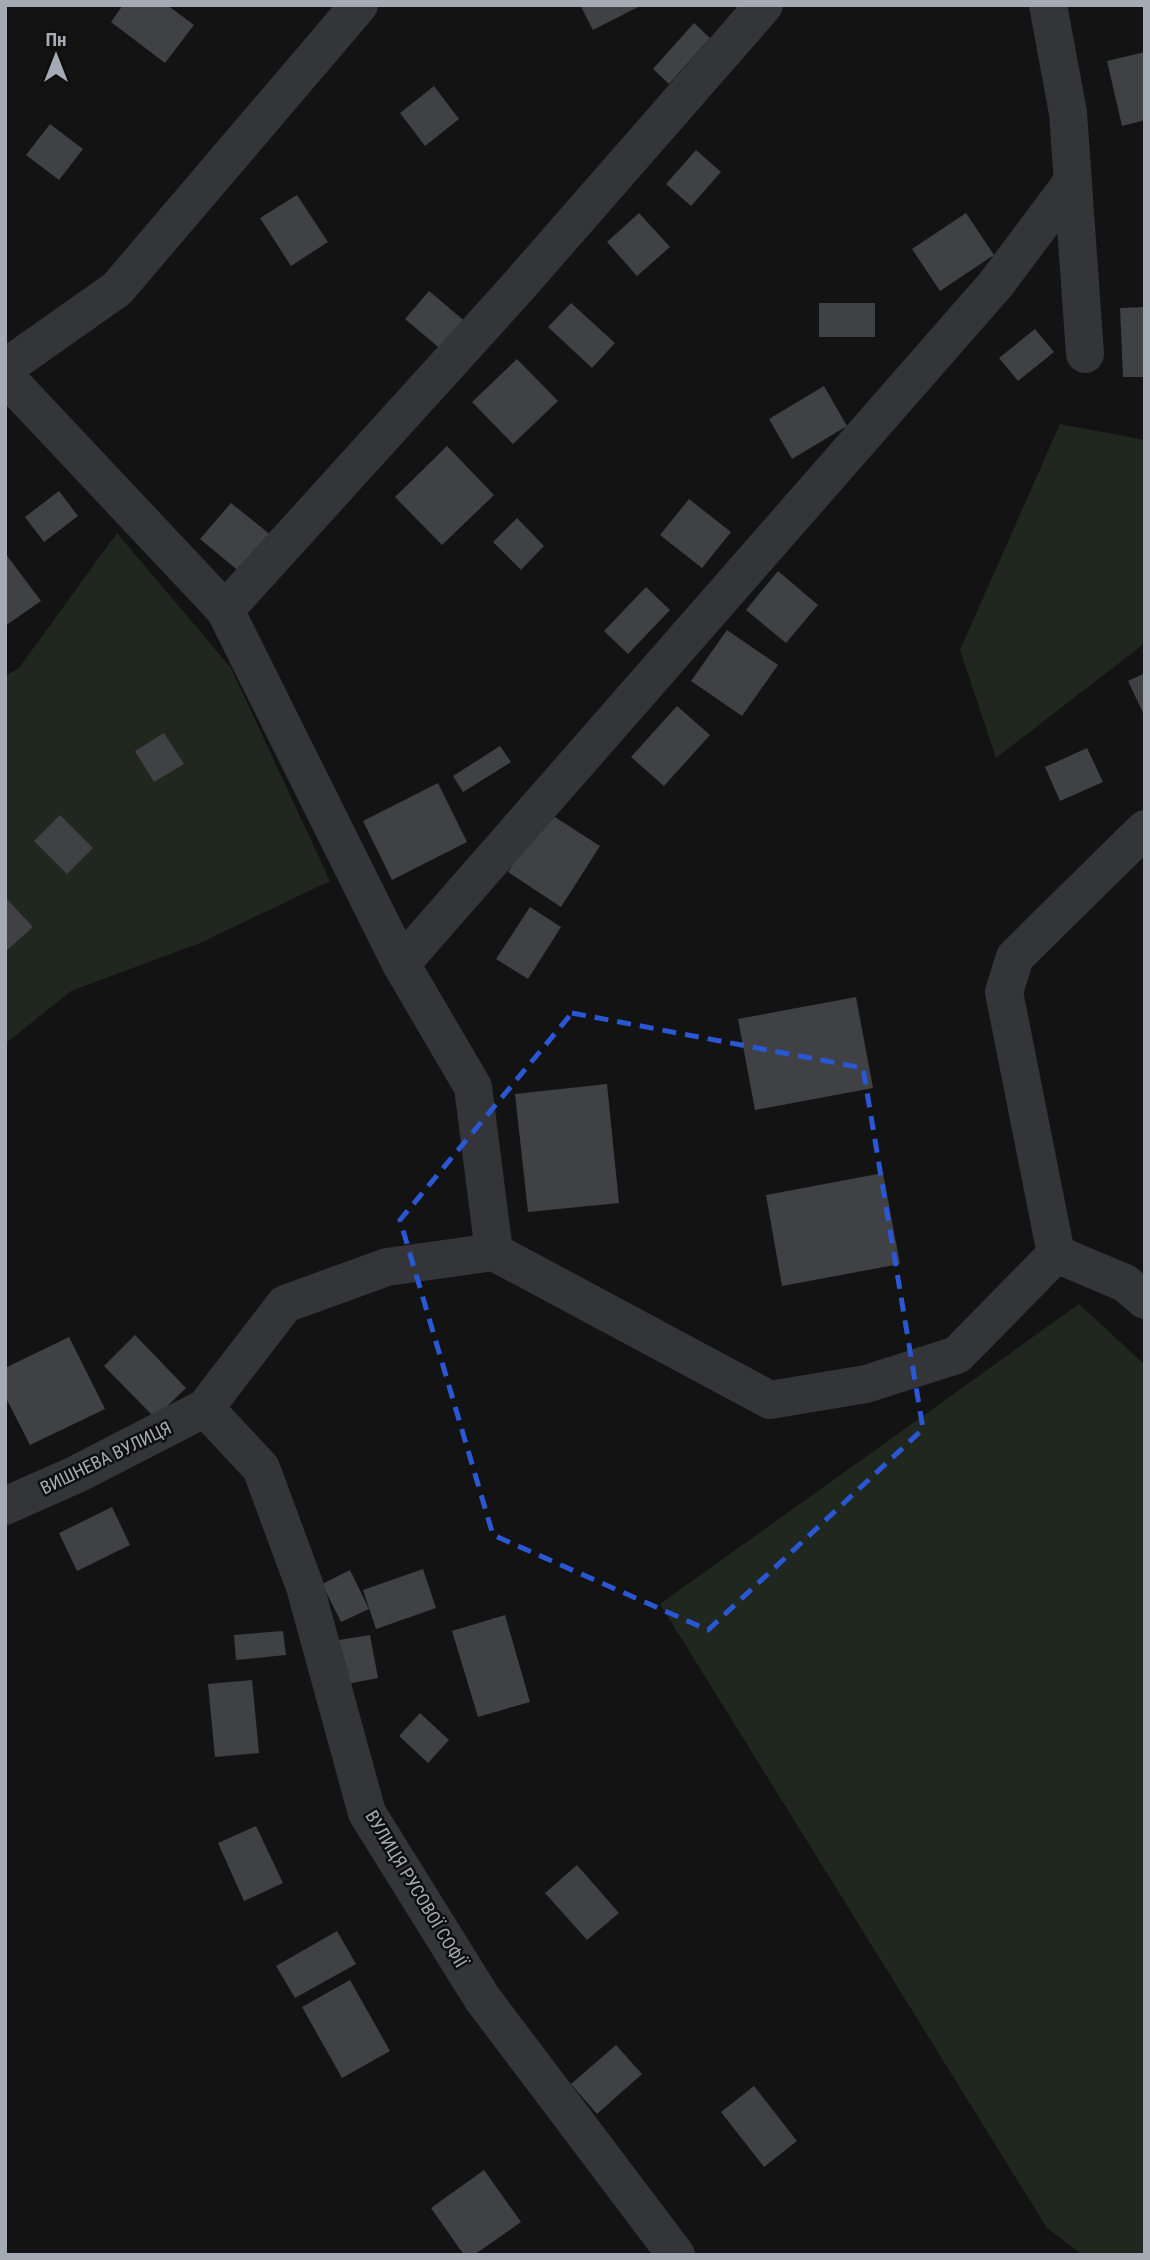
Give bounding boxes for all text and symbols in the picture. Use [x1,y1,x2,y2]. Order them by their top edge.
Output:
north arrow [21,21,91,91]
text: Пн [45,28,67,51]
street label: ВИШНЕВА ВУЛИЦЯ [37,1417,175,1498]
street label: ВУЛИЦЯ РУСОВОЇ СОФІЇ [361,1807,472,1972]

